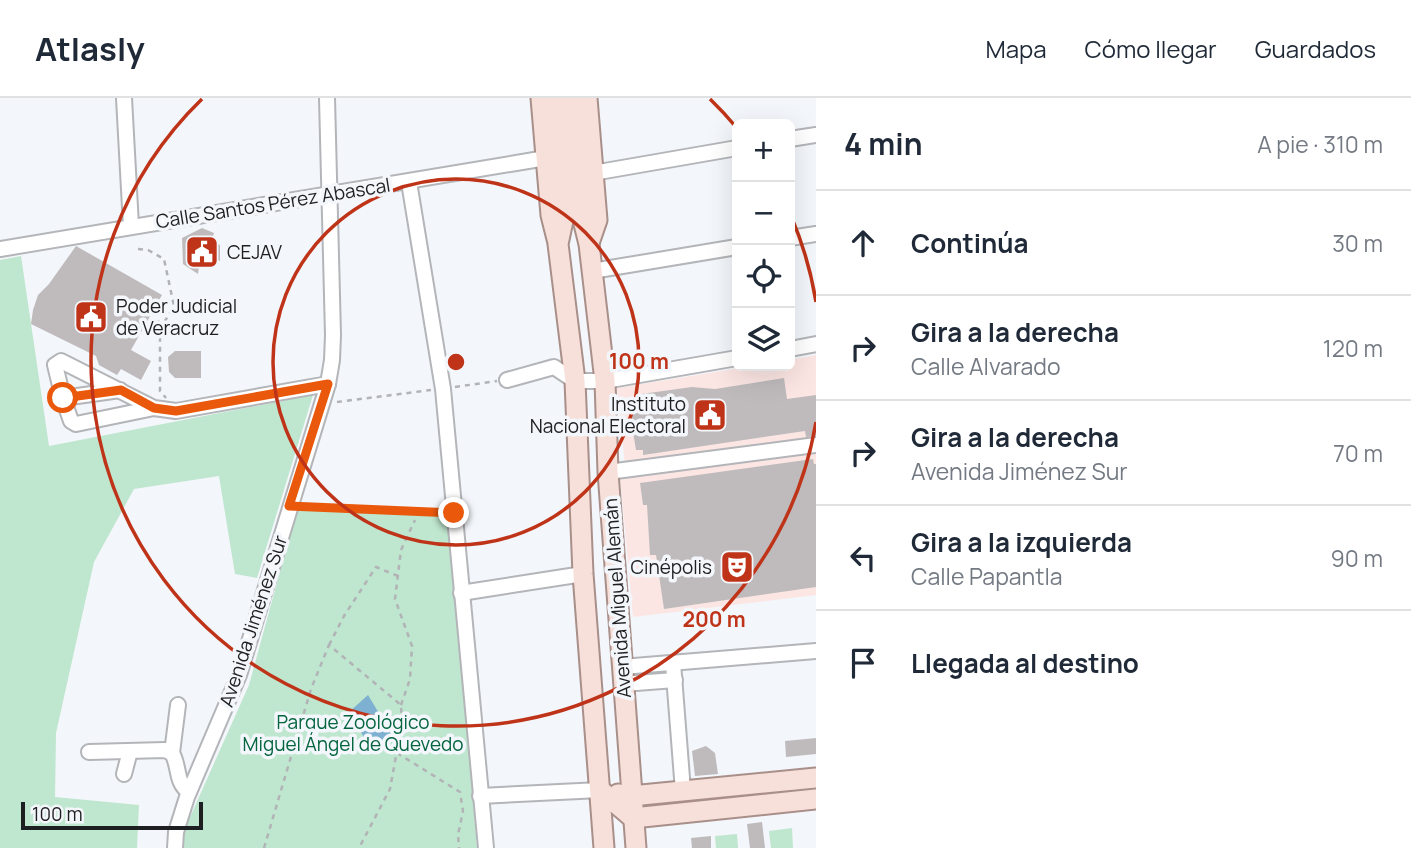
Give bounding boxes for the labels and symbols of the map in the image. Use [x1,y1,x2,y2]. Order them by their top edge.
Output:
street label: Calle Santos Pérez Abascal [154,172,392,234]
public building icon: CEJAV [183,233,221,271]
place label: CEJAV [227,239,283,265]
place label: Poder Judicial de Veracruz [116,293,237,341]
public building icon: Poder Judicial de Veracruz [72,298,110,336]
text: 100 m [609,347,669,375]
centre of rings [444,350,468,374]
route start [47,382,78,413]
place label: Instituto Nacional Electoral [530,391,686,439]
public building icon: Instituto Nacional Electoral [691,396,729,434]
route end [438,497,469,528]
street label: Avenida Miguel Alemán [597,497,637,699]
street label: Avenida Jiménez Sur [213,532,293,710]
theatre icon: Cinépolis [718,548,756,586]
place label: Cinépolis [631,554,712,580]
text: 200 m [682,605,746,633]
park label: Parque Zoológico Miguel Ángel de Quevedo [243,709,464,757]
scale bar [21,799,203,831]

